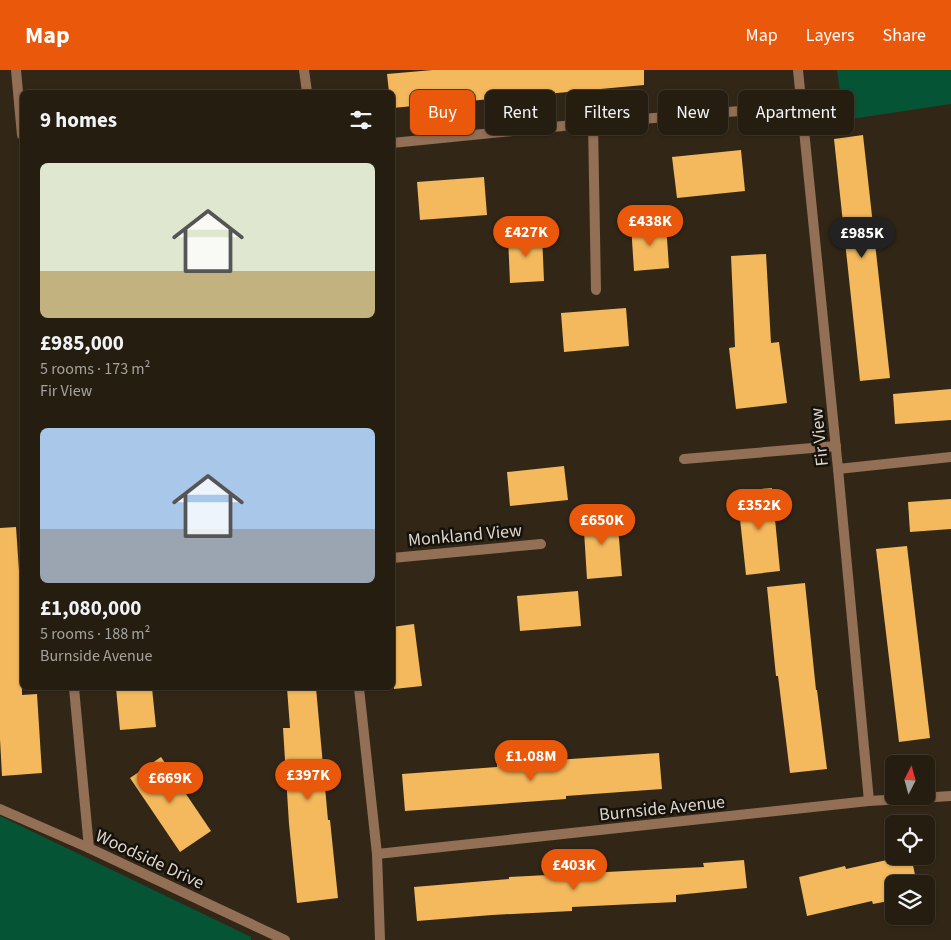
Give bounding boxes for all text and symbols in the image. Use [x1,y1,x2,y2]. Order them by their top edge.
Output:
text: Map [25,18,70,53]
text: Map [746,23,778,48]
text: Layers [806,23,855,48]
text: Share [883,23,926,48]
chip: Buy [410,90,475,135]
chip: Rent [485,90,556,135]
chip: Filters [566,90,648,135]
chip: New [658,90,728,135]
chip: Apartment [738,90,854,135]
text: 9 homes [40,105,117,135]
icon: filters [347,106,375,134]
icon: home [163,196,253,286]
pin: £438K [615,204,685,247]
text: £438K [628,210,672,232]
pin: £427K [491,216,561,258]
pin: £985K [827,216,897,259]
text: £427K [504,221,548,243]
text: £985K [840,222,884,244]
text: £985,000 [40,328,124,358]
text: 5 rooms · 173 m² [40,358,150,380]
text: Fir View [40,380,92,402]
street label: Fir View [804,406,835,468]
icon: home [163,461,253,551]
pin: £352K [724,488,794,531]
text: £352K [737,494,781,516]
pin: £650K [567,504,637,546]
text: £650K [580,509,624,531]
street label: Monkland View [407,518,523,553]
text: £1,080,000 [40,593,141,623]
text: 5 rooms · 188 m² [40,623,150,645]
text: Burnside Avenue [40,645,152,667]
pin: £1.08M [490,740,572,782]
text: £1.08M [506,745,556,767]
north arrow [885,755,935,805]
map controls [885,755,935,925]
pin: £397K [273,758,343,801]
pin: £669K [135,762,205,804]
text: £397K [286,764,330,786]
text: £669K [148,767,192,789]
street label: Burnside Avenue [598,789,726,828]
button: locate [885,815,935,865]
street label: Woodside Drive [91,823,208,896]
pin: £403K [539,848,609,891]
text: £403K [552,854,596,876]
button: layers [885,875,935,925]

